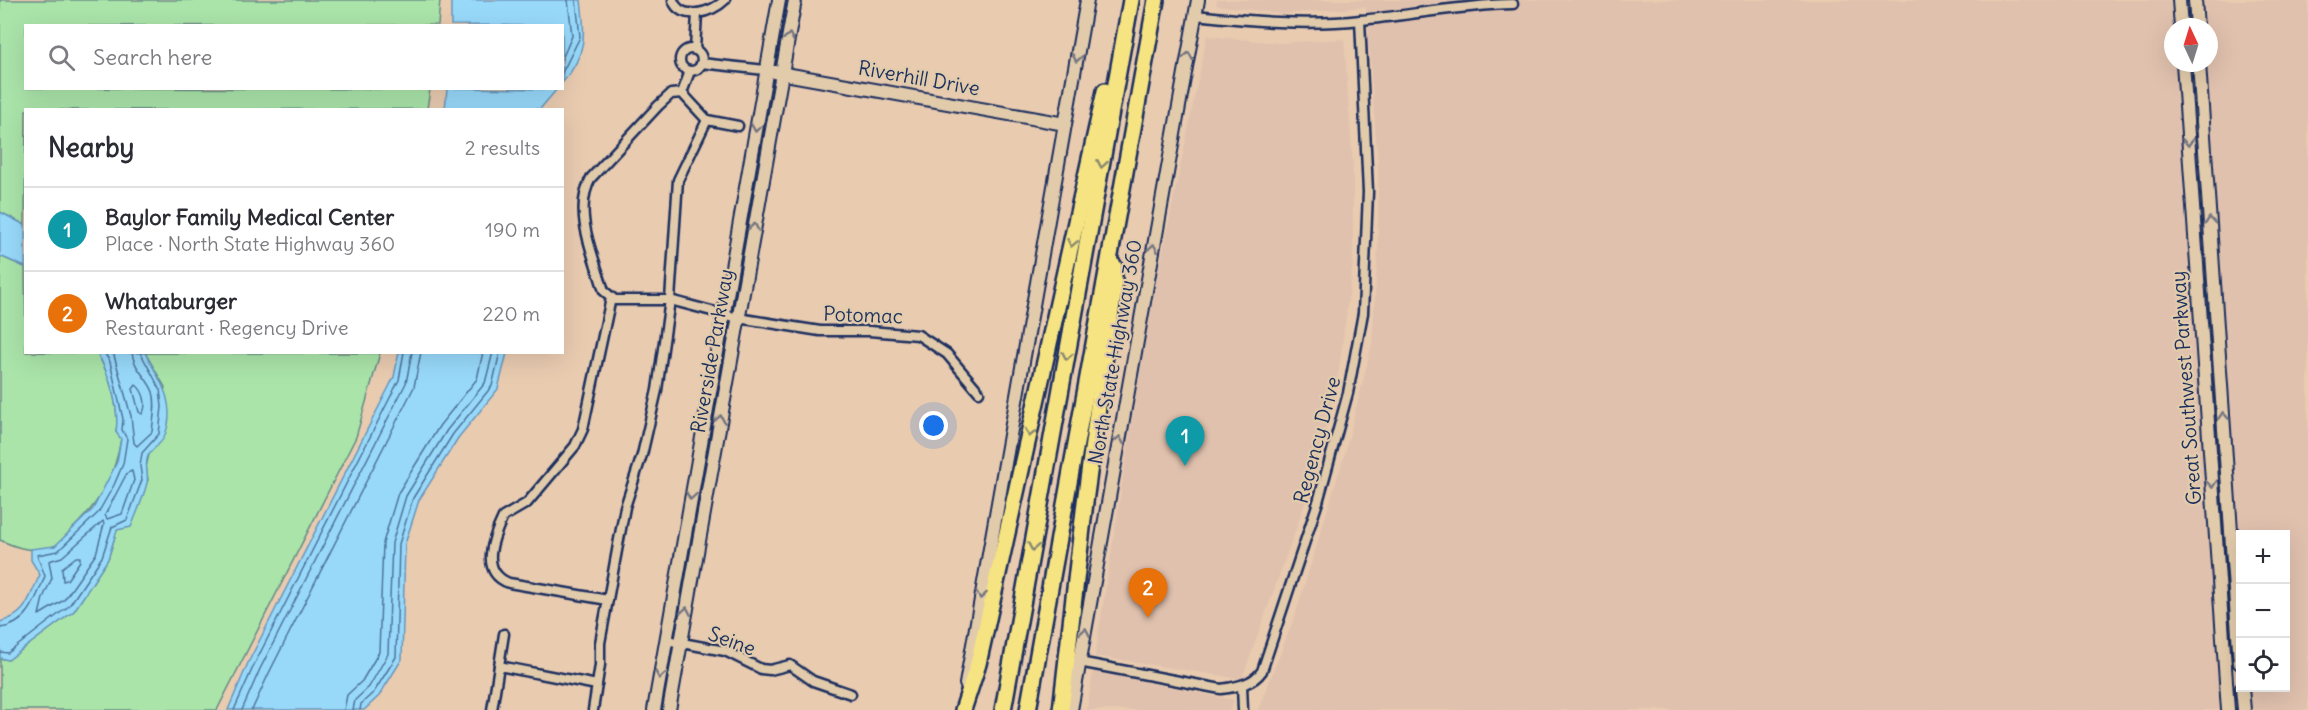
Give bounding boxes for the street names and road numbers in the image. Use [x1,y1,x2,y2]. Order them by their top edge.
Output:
street label: Riverhill Drive [856,55,982,100]
street label: North State Highway 360 [1082,238,1147,466]
street label: Riverside Parkway [685,267,738,435]
street label: Great Southwest Parkway [2165,270,2206,506]
street label: Potomac [823,301,903,328]
street label: Regency Drive [1288,374,1345,506]
street label: Seine [705,620,759,661]

